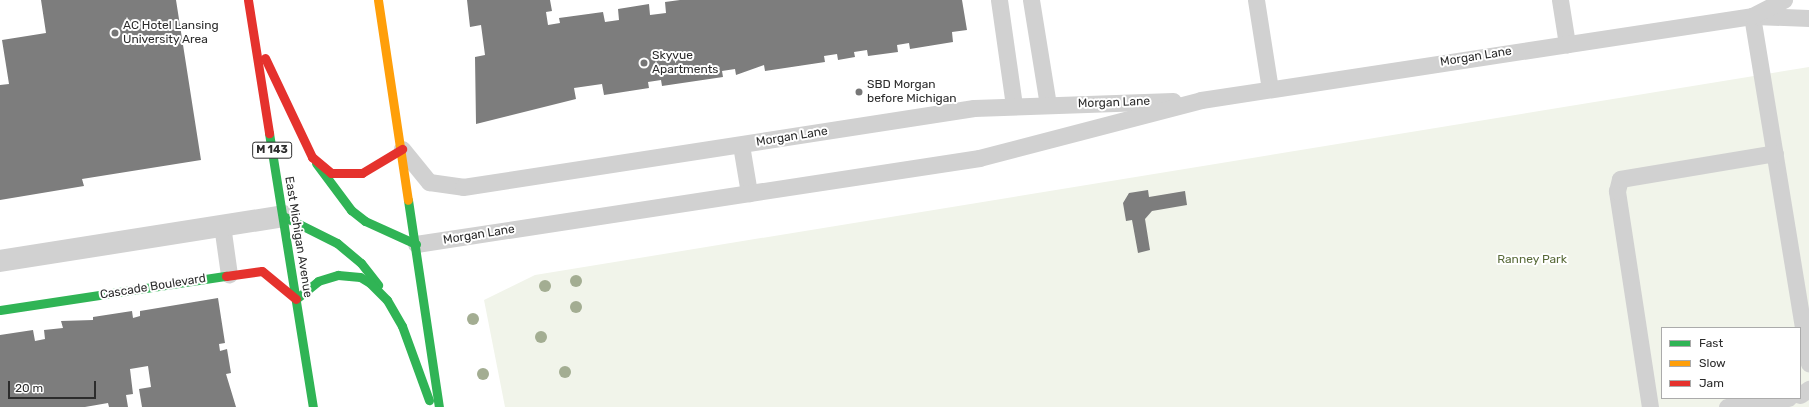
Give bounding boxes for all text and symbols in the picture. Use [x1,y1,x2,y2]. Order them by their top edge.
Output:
place label: AC Hotel Lansing University Area [123,19,219,47]
marker: AC Hotel Lansing University Area [110,28,120,38]
street label: Morgan Lane [1439,44,1513,70]
place label: Skyvue Apartments [652,49,718,77]
marker: Skyvue Apartments [639,58,649,68]
place label: SBD Morgan before Michigan [867,78,957,106]
marker: SBD Morgan before Michigan [854,87,864,97]
street label: Morgan Lane [1078,95,1150,111]
street label: Morgan Lane [755,124,829,150]
road number: M 143 [252,141,292,159]
street label: East Michigan Avenue [281,175,315,299]
street label: Morgan Lane [442,222,516,248]
park label: Ranney Park [1497,253,1567,267]
street label: Cascade Boulevard [99,272,207,302]
legend [1661,327,1801,399]
text: Fast [1699,336,1723,350]
text: Slow [1699,356,1726,370]
scale bar [10,373,98,399]
text: Jam [1699,376,1724,390]
text: 20 m [15,381,43,395]

